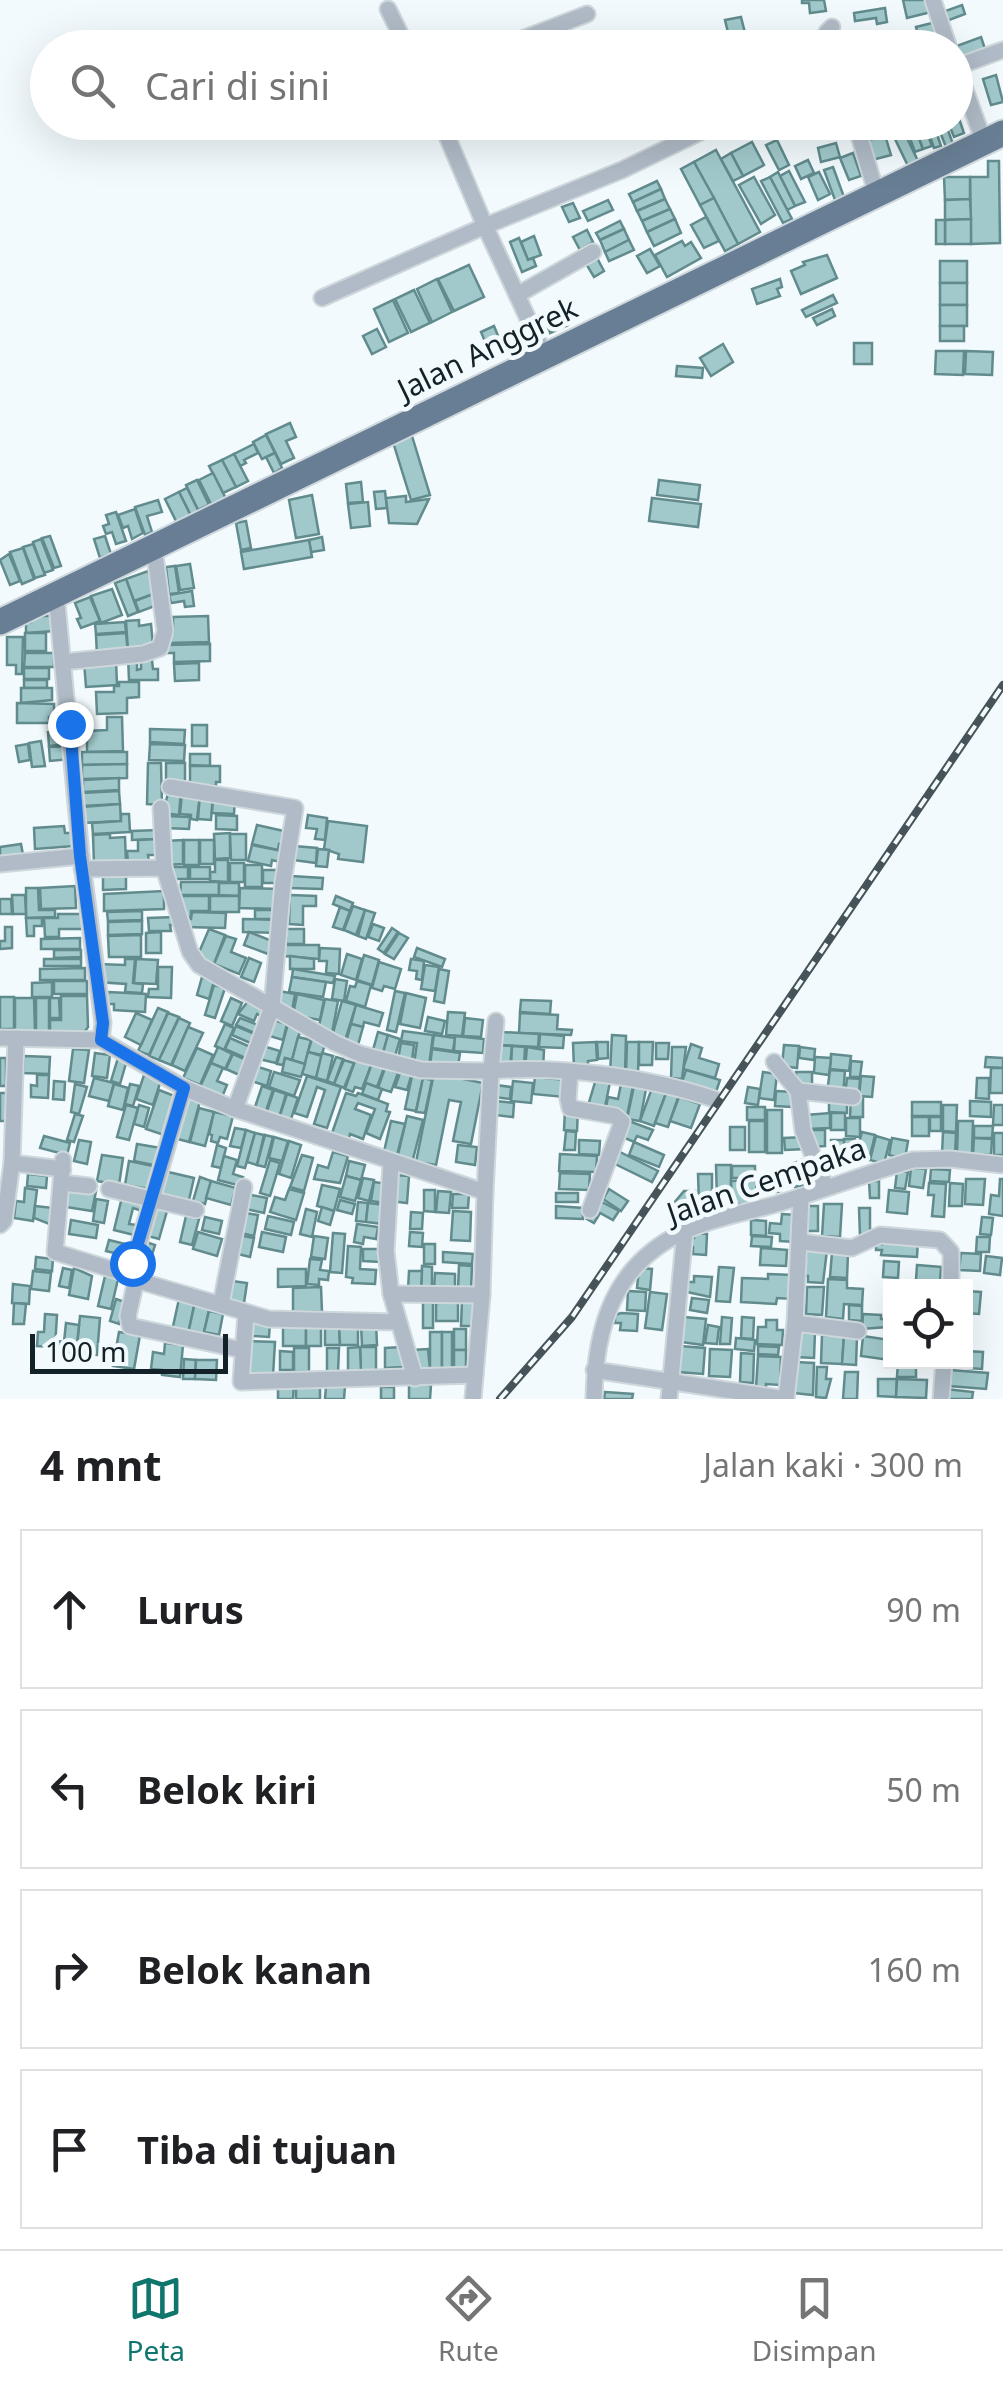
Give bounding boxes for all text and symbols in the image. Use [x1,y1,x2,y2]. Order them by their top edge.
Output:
search box [30,30,973,140]
icon: search [65,58,120,113]
text: Cari di sini [145,59,330,111]
street label: Jalan Anggrek [388,287,584,411]
route end [48,702,94,748]
street label: Jalan Cempaka [658,1127,871,1234]
route start [110,1241,156,1287]
map controls [883,1279,973,1369]
button: locate [883,1279,973,1369]
scale bar [30,1329,228,1374]
text: 100 m [45,1332,127,1370]
text: 4 mnt [40,1436,161,1493]
text: Jalan kaki · 300 m [703,1443,963,1486]
icon: ahead [42,1582,97,1637]
text: Lurus [137,1583,244,1635]
text: 90 m [886,1588,961,1631]
icon: left [42,1762,97,1817]
text: Belok kiri [137,1763,317,1815]
text: 50 m [886,1768,961,1811]
icon: right [42,1942,97,1997]
text: Belok kanan [137,1943,372,1995]
text: 160 m [868,1948,961,1991]
icon: arrive [42,2122,97,2177]
text: Tiba di tujuan [137,2123,397,2175]
tab: Peta [127,2271,185,2369]
tab: Rute [438,2271,499,2369]
tab: Disimpan [752,2271,876,2369]

